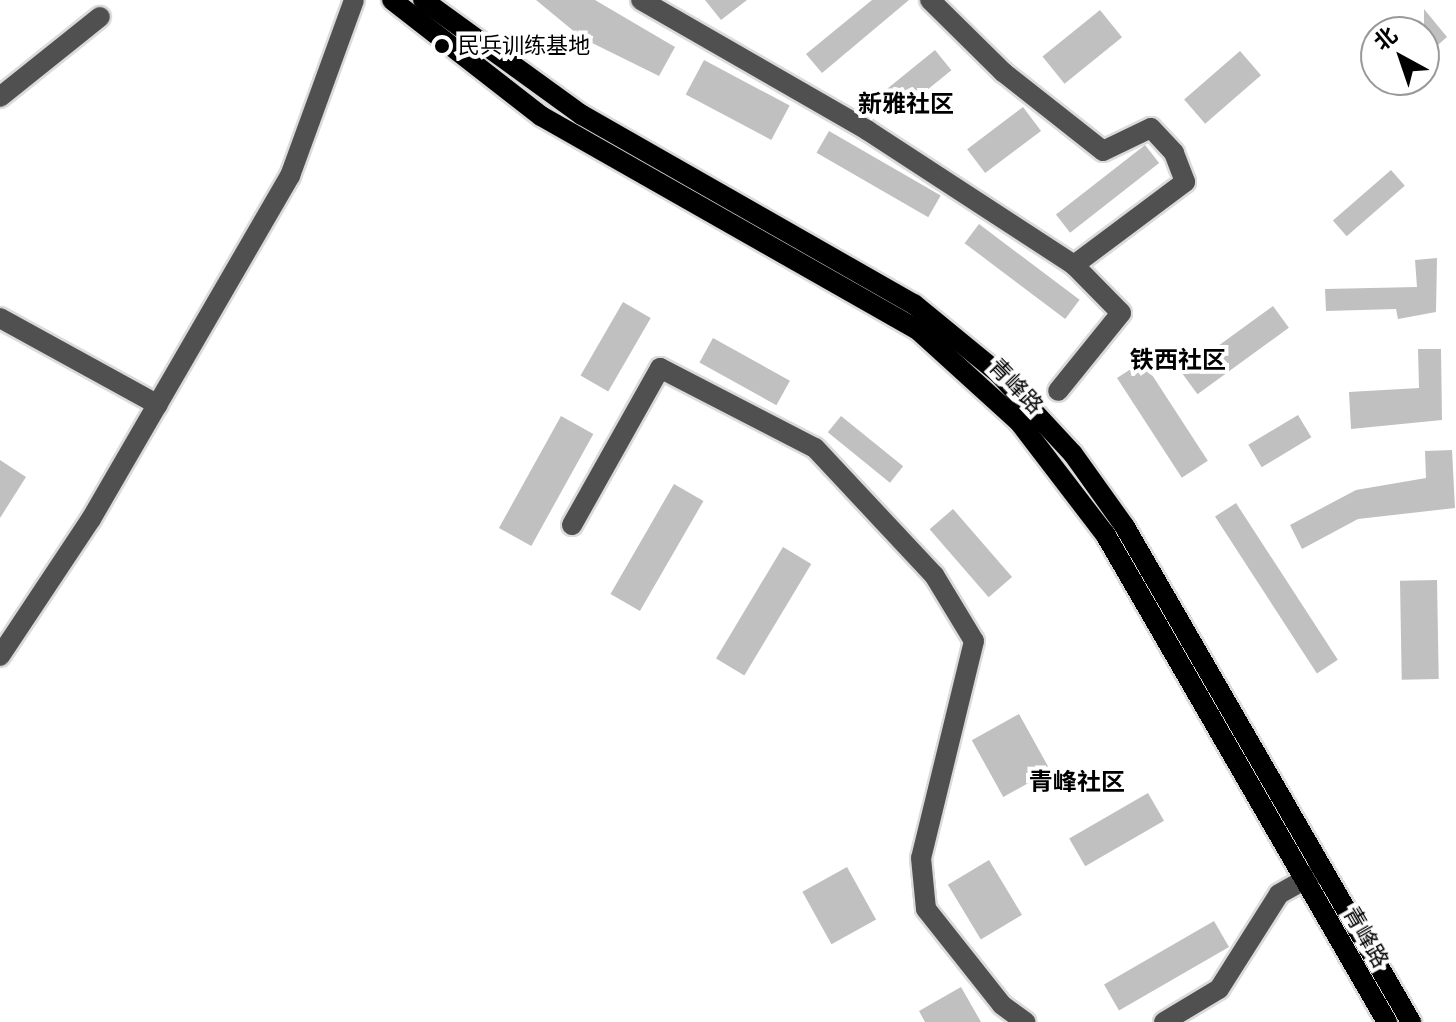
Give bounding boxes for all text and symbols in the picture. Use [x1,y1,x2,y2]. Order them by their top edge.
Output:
north arrow [1360,16,1440,96]
text: 北 [1369,22,1402,55]
place label: 民兵训练基地 [458,33,590,59]
marker: 民兵训练基地 [433,37,451,55]
district label: 新雅社区 [858,91,954,119]
district label: 铁西社区 [1130,347,1226,375]
street label: 青峰路 [984,353,1048,419]
district label: 青峰社区 [1029,769,1125,797]
street label: 青峰路 [1338,902,1394,972]

